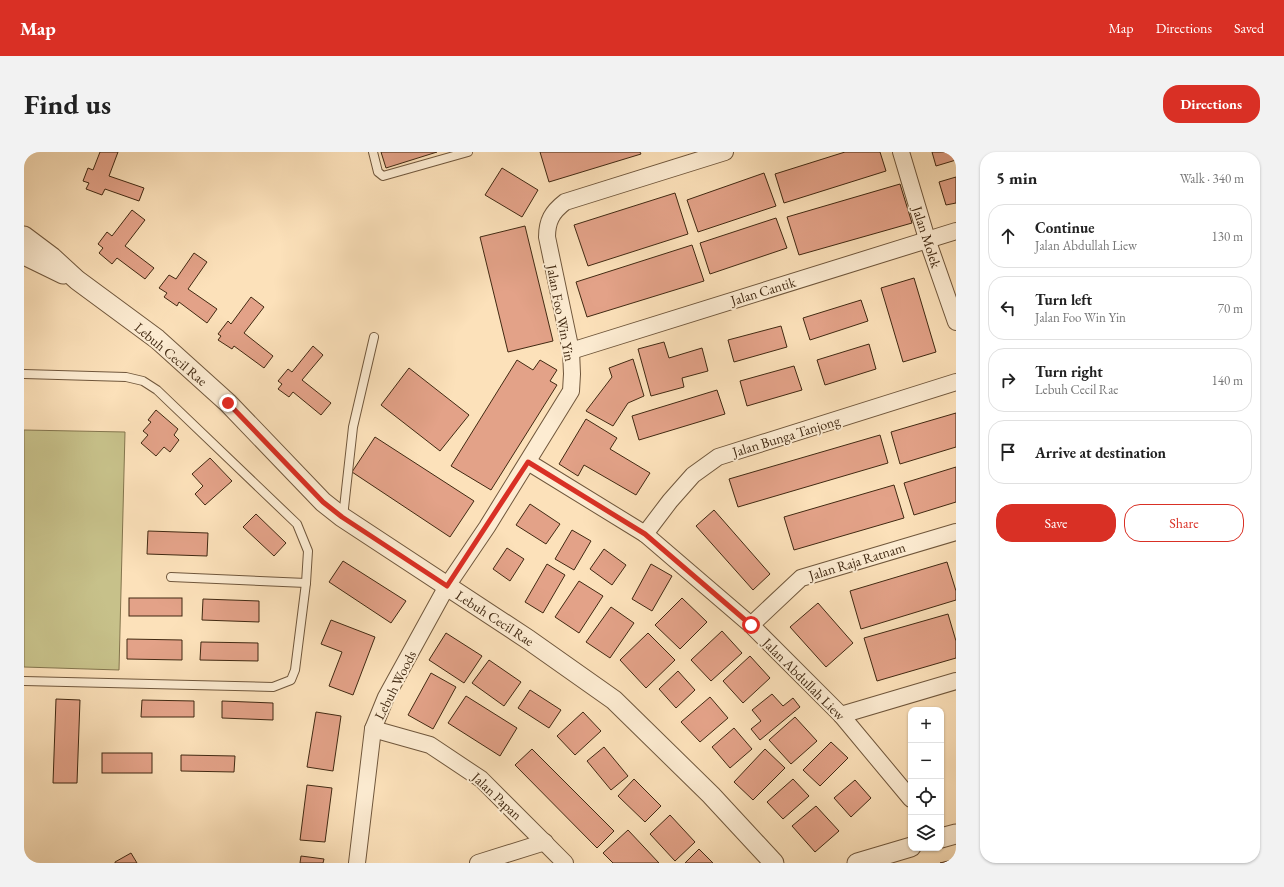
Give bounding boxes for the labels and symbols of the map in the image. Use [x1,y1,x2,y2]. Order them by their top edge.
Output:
street label: Jalan Molek [908,203,946,271]
street label: Jalan Foo Win Yin [543,262,579,363]
street label: Jalan Cantik [727,273,798,310]
street label: Lebuh Cecil Rae [131,318,212,390]
route end [219,394,237,412]
street label: Jalan Bunga Tanjong [729,411,843,461]
street label: Jalan Raja Ratnam [805,538,908,585]
street label: Lebuh Cecil Rae [452,586,538,650]
route start [742,616,760,634]
street label: Jalan Abdullah Liew [758,633,849,724]
street label: Lebuh Woods [370,647,420,723]
street label: Jalan Papan [467,768,526,824]

